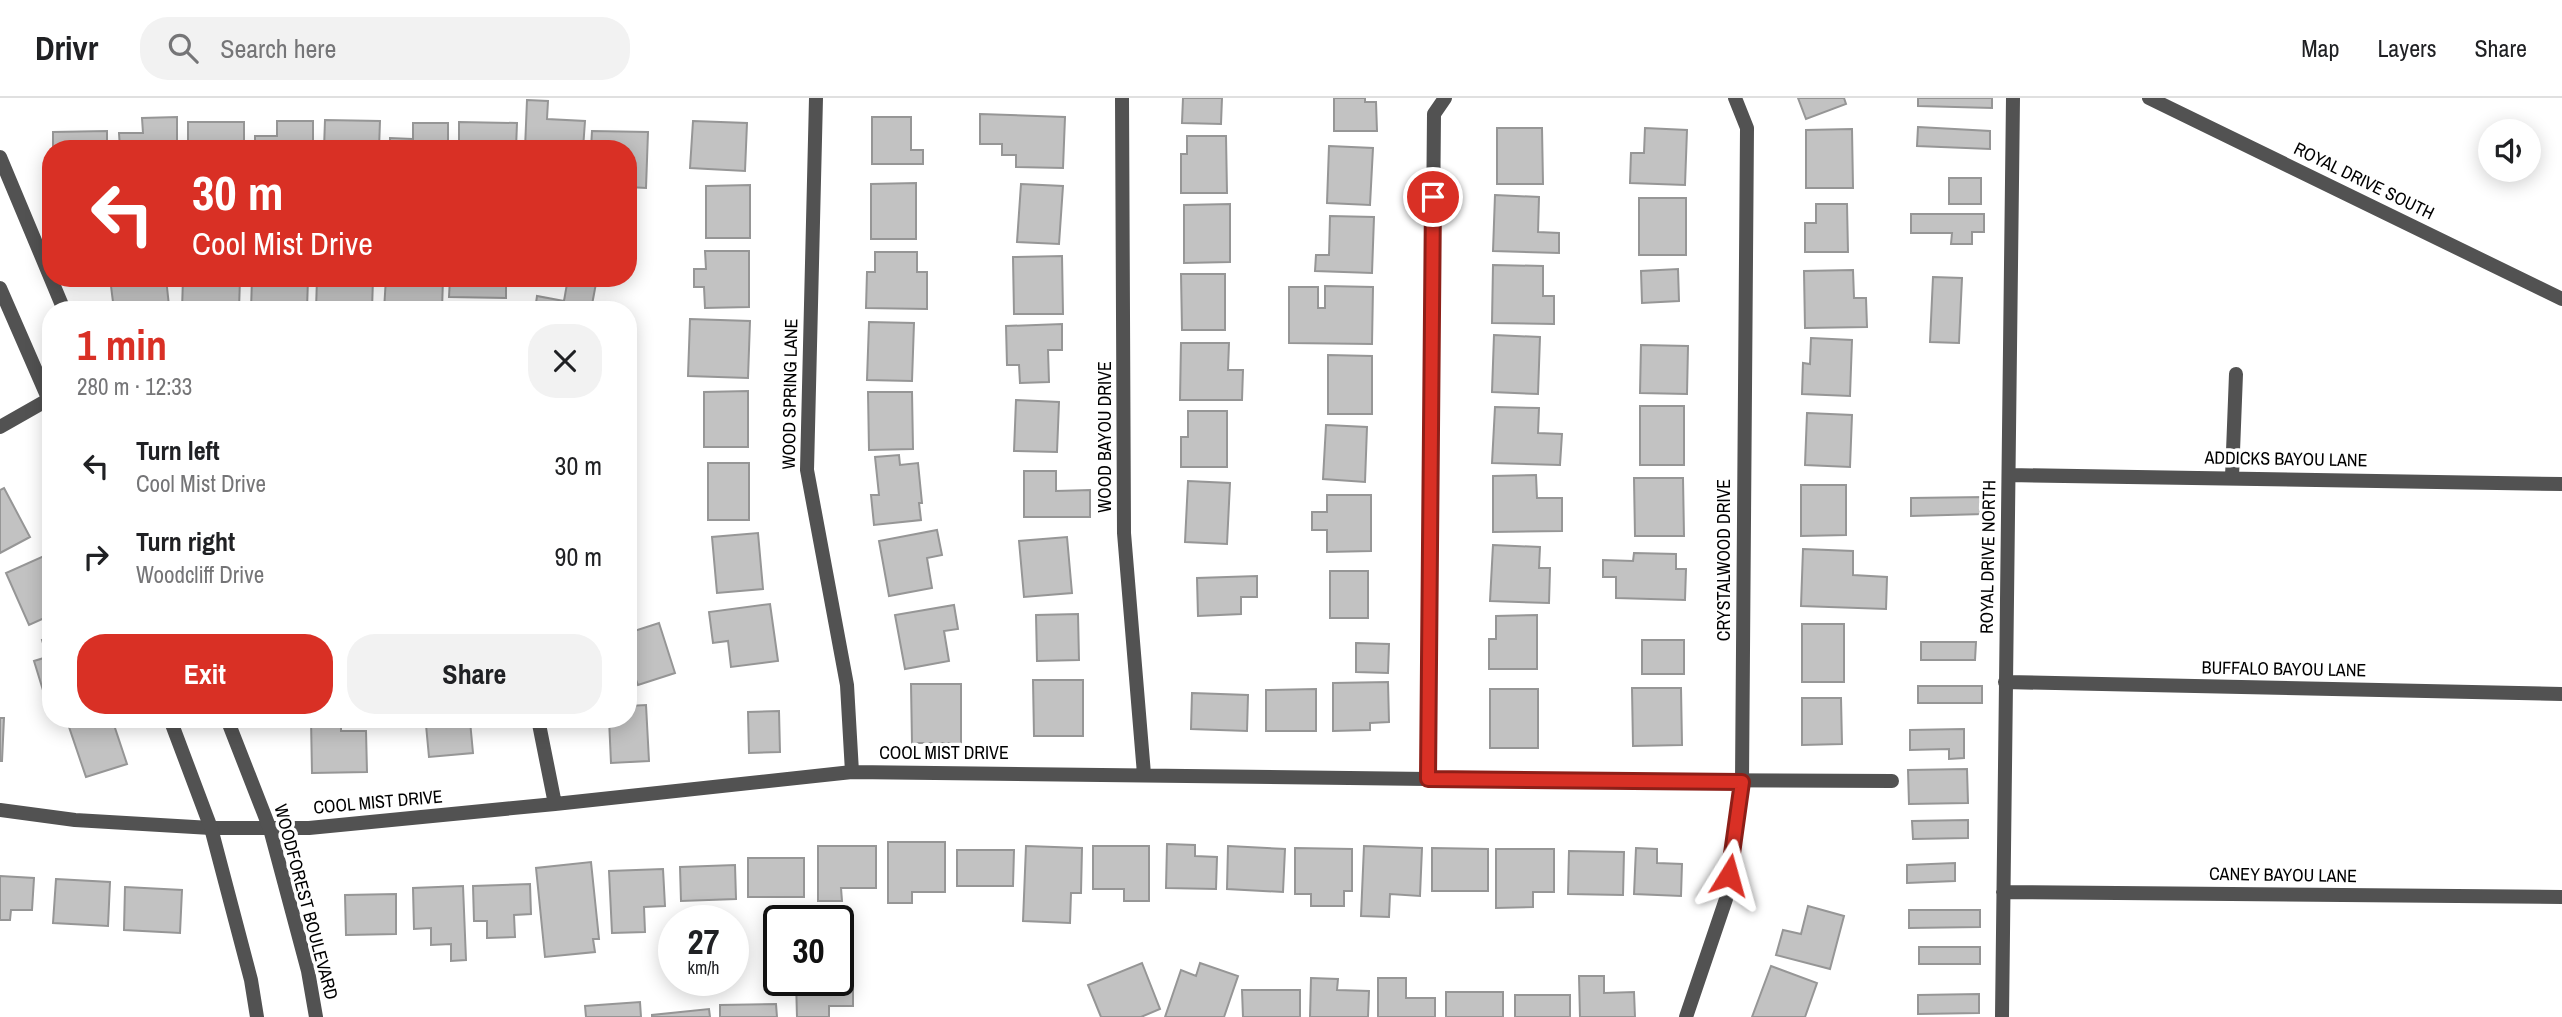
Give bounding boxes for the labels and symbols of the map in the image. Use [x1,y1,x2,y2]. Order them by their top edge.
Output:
street label: ROYAL DRIVE SOUTH [2290,136,2439,225]
pin [1403,167,1463,227]
street label: WOOD SPRING LANE [776,318,803,470]
street label: WOOD BAYOU DRIVE [1092,361,1117,513]
street label: ADDICKS BAYOU LANE [2203,445,2368,472]
street label: CRYSTALWOOD DRIVE [1711,479,1736,641]
street label: ROYAL DRIVE NORTH [1974,480,2001,634]
street label: BUFFALO BAYOU LANE [2201,655,2367,682]
street label: COOL MIST DRIVE [879,740,1009,765]
street label: COOL MIST DRIVE [312,783,444,820]
street label: WOODFOREST BOULEVARD [268,801,345,1002]
position arrow [1692,838,1766,912]
street label: CANEY BAYOU LANE [2209,861,2357,888]
speed limit sign: 30 [763,905,854,996]

